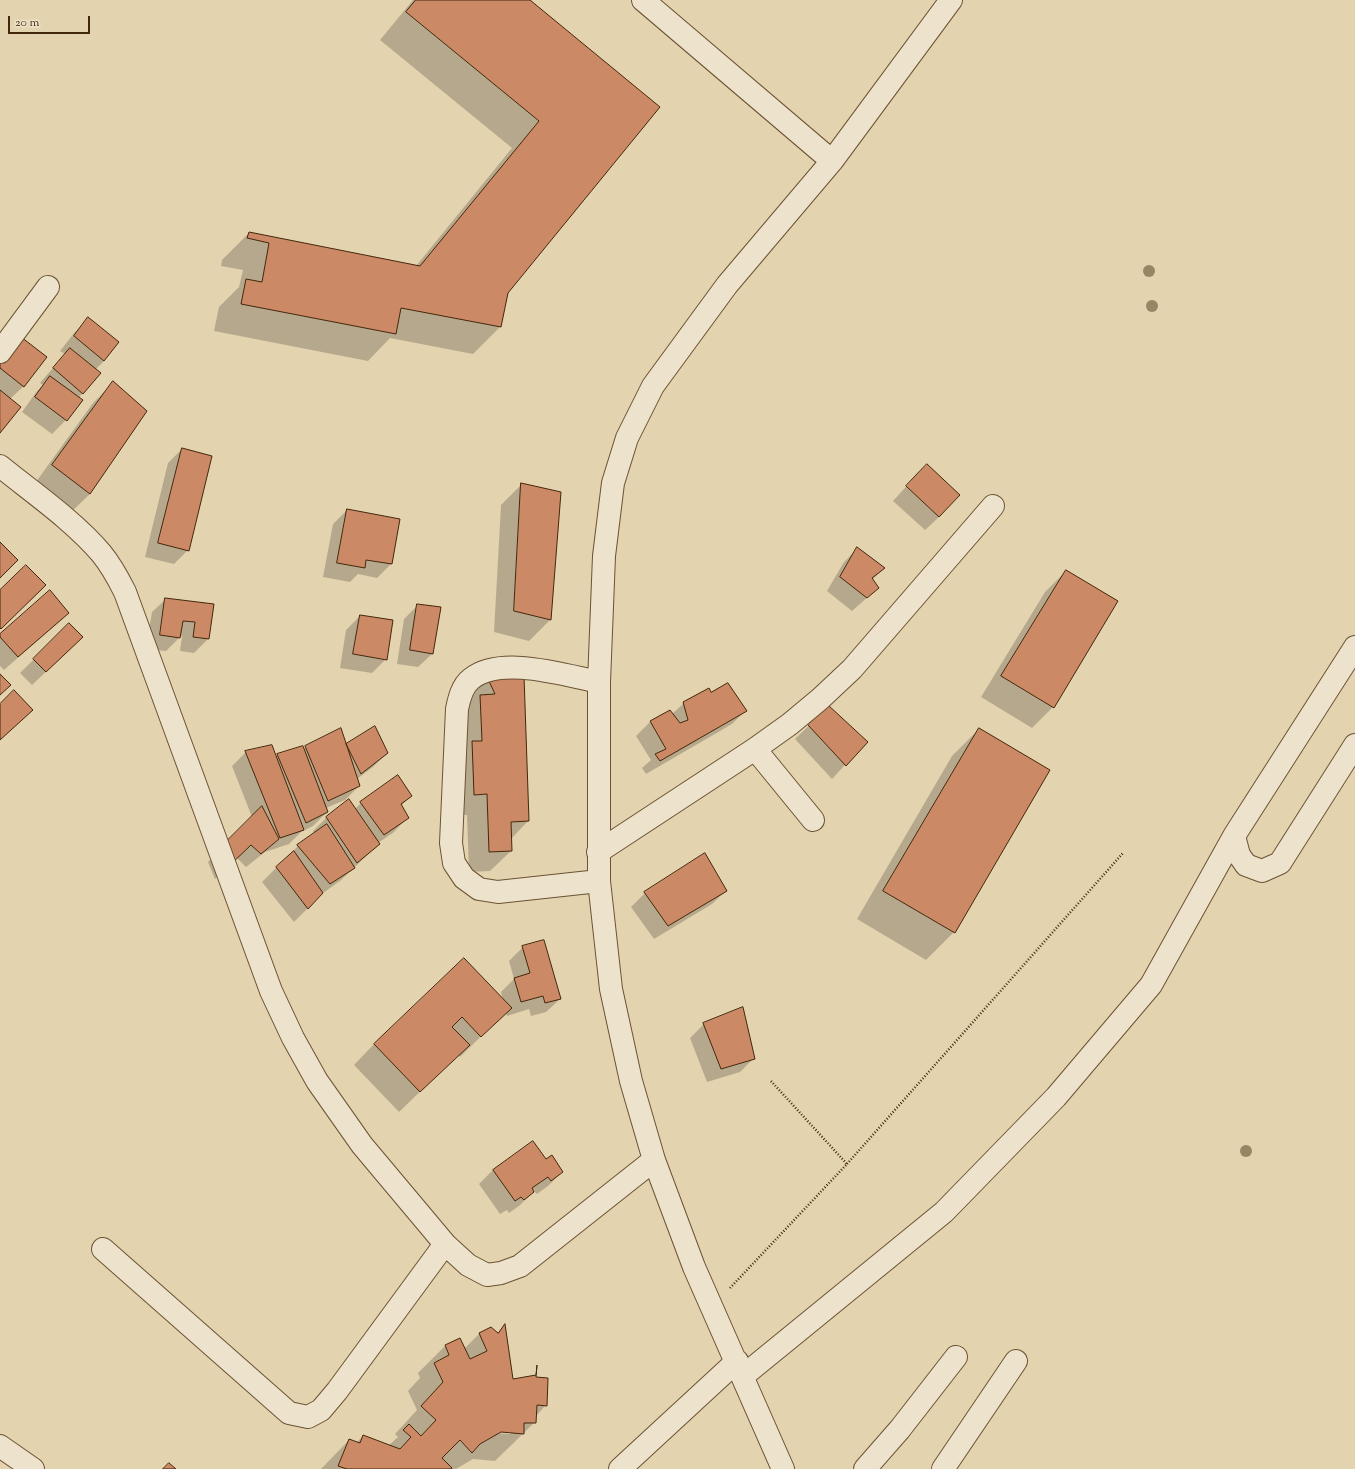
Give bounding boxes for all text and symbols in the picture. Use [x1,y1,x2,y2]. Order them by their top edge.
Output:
scale bar [10,8,92,34]
text: 20 m [15,14,39,32]

